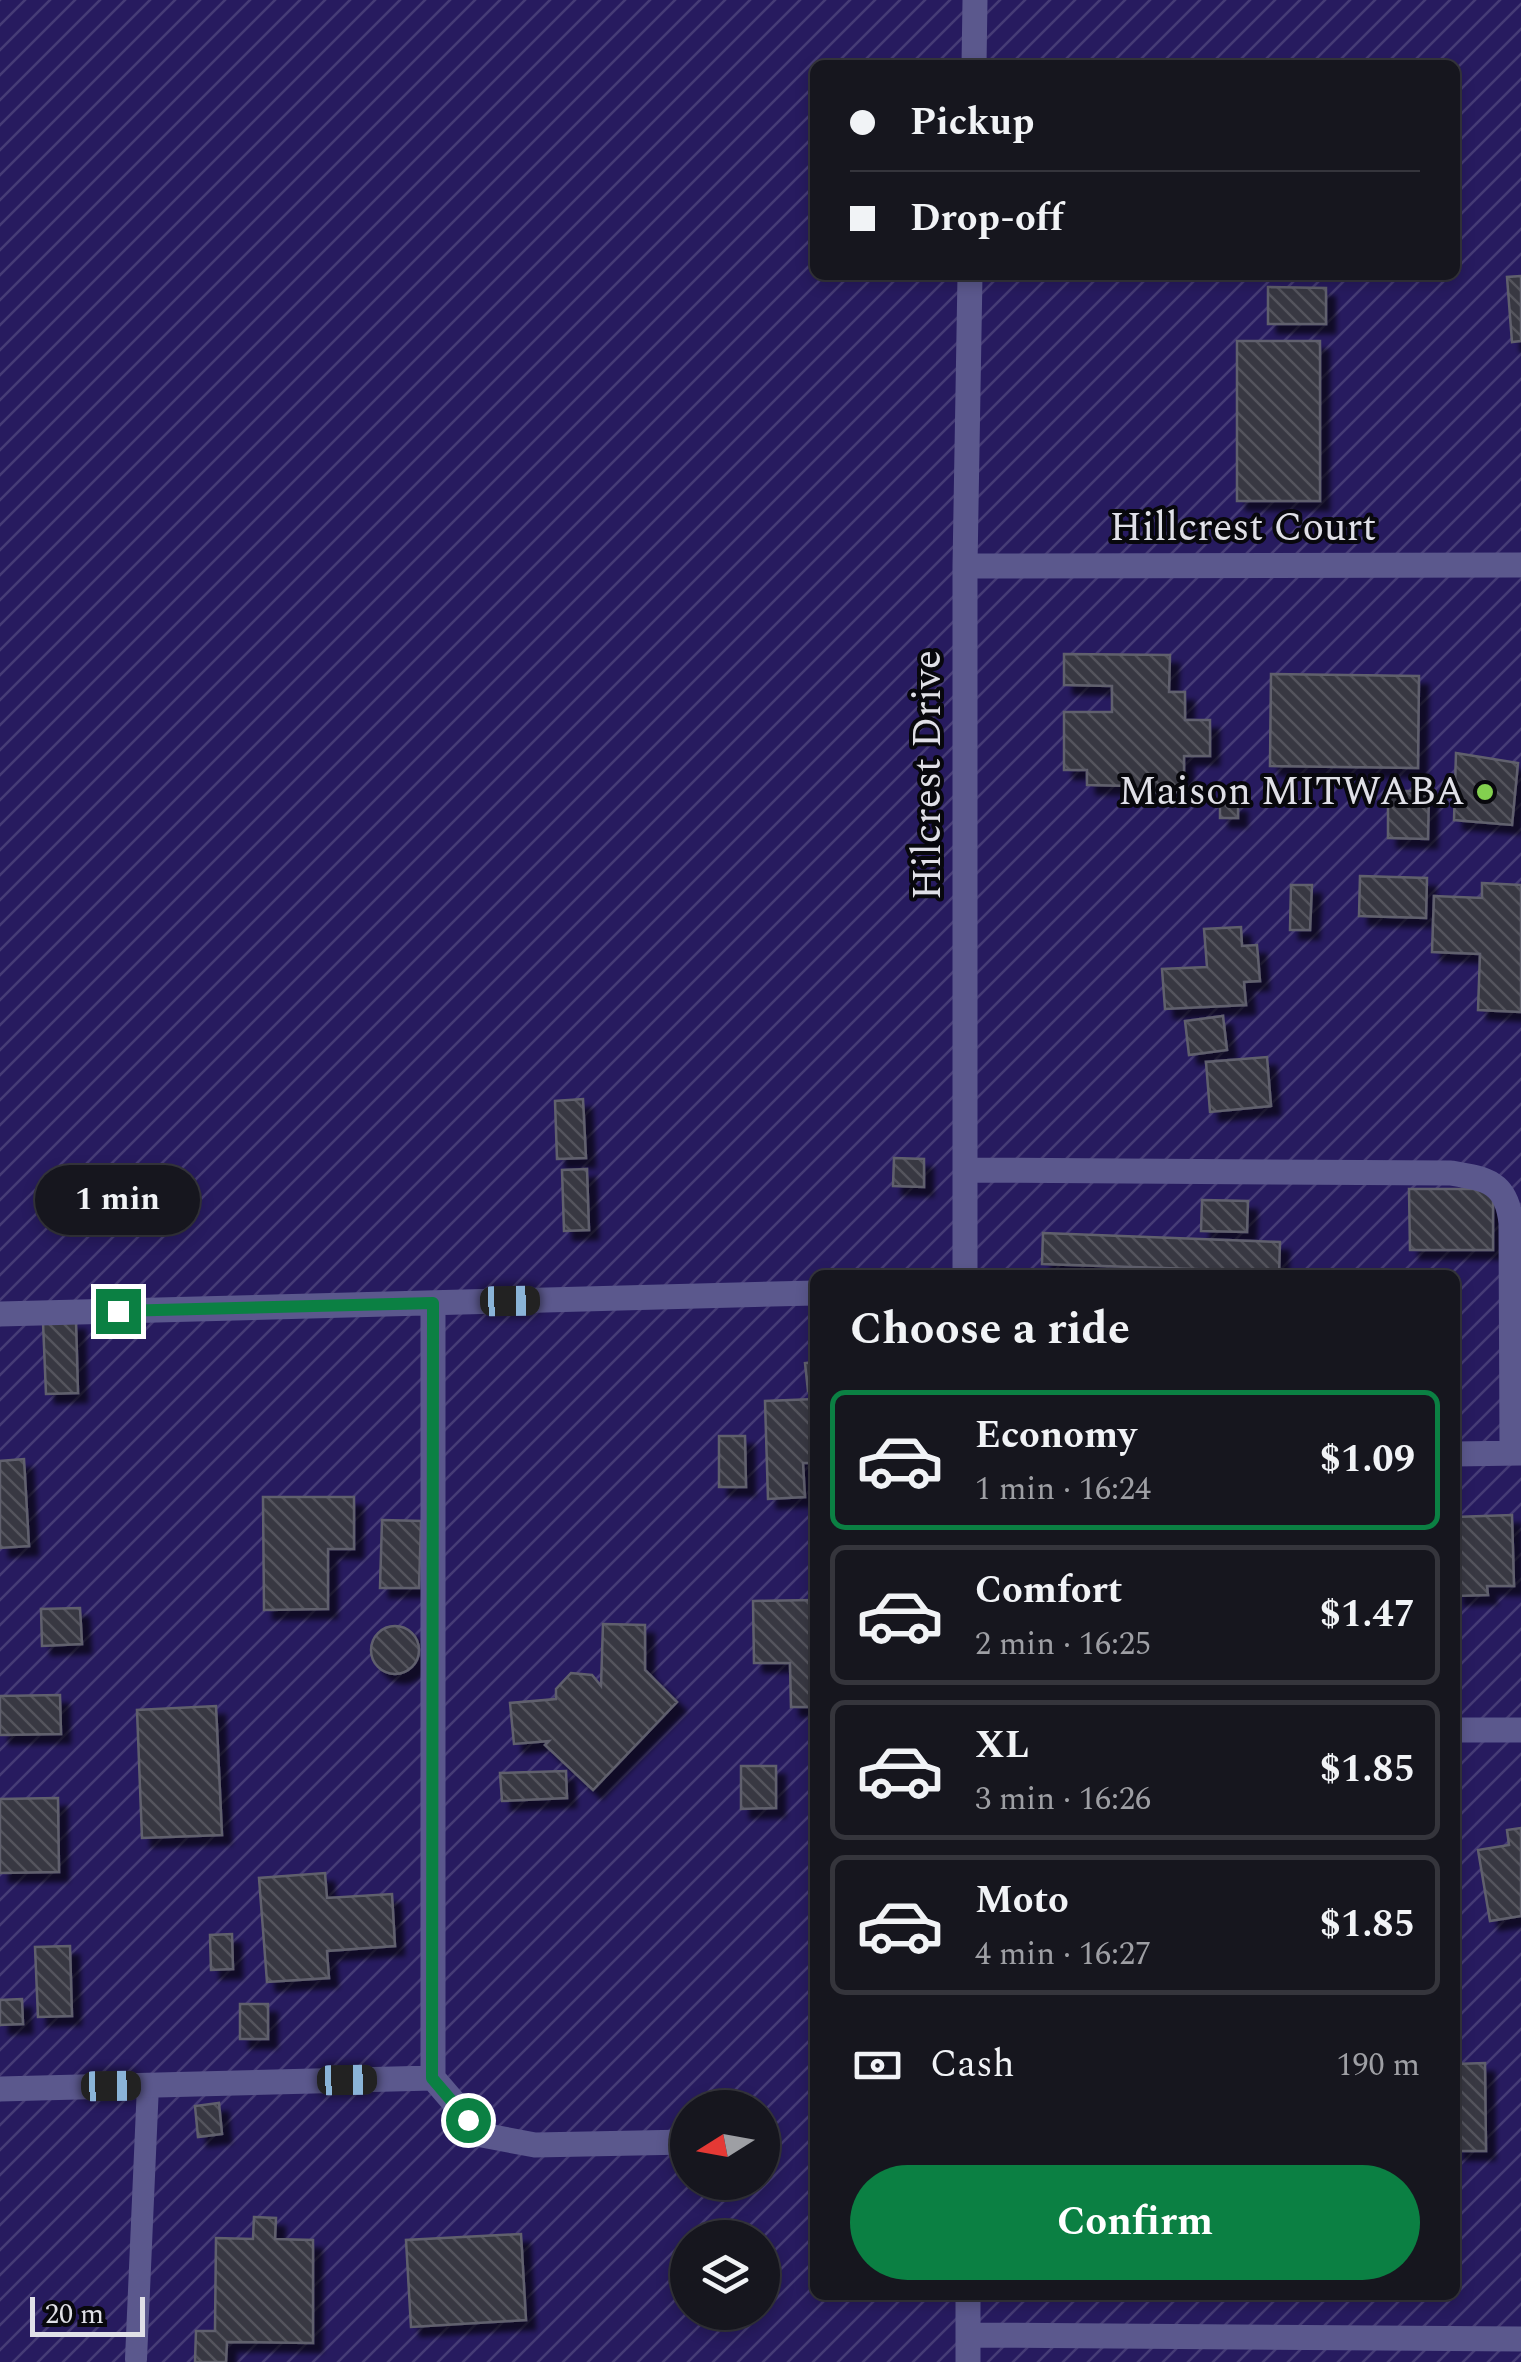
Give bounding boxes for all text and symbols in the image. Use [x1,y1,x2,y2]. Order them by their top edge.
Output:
text: Pickup [910,94,1034,152]
text: Drop-off [910,190,1064,248]
street label: Hillcrest Court [1110,498,1377,559]
street label: Hilcrest Drive [898,650,959,900]
place label: Maison MITWABA [1118,762,1465,823]
marker: Maison MITWABA [1474,781,1496,803]
callout: 1 min [36,1166,200,1236]
text: 1 min [75,1175,160,1224]
car [480,1285,540,1317]
route end [96,1289,141,1334]
text: Choose a ride [850,1295,1130,1364]
text: Economy [975,1407,1136,1465]
icon: car [855,1415,945,1505]
text: $1.09 [1320,1431,1415,1489]
text: 1 min · 16:24 [975,1465,1151,1514]
text: Comfort [975,1562,1122,1620]
icon: car [855,1570,945,1660]
text: $1.47 [1320,1586,1415,1644]
text: 2 min · 16:25 [975,1620,1151,1669]
text: XL [975,1717,1029,1775]
icon: car [855,1725,945,1815]
text: $1.85 [1320,1741,1415,1799]
text: 3 min · 16:26 [975,1775,1151,1824]
text: Moto [975,1872,1069,1930]
icon: car [855,1880,945,1970]
text: $1.85 [1320,1896,1415,1954]
text: 4 min · 16:27 [975,1930,1151,1979]
text: Cash [930,2036,1015,2094]
icon: cash [850,2038,905,2093]
text: 190 m [1336,2041,1420,2090]
car [317,2064,377,2096]
car [81,2070,141,2102]
north arrow [670,2090,780,2200]
map controls [670,2090,780,2330]
route start [446,2098,491,2143]
button: Confirm [850,2165,1420,2280]
button: layers [670,2220,780,2330]
scale bar [30,2292,145,2336]
text: 20 m [45,2293,104,2336]

